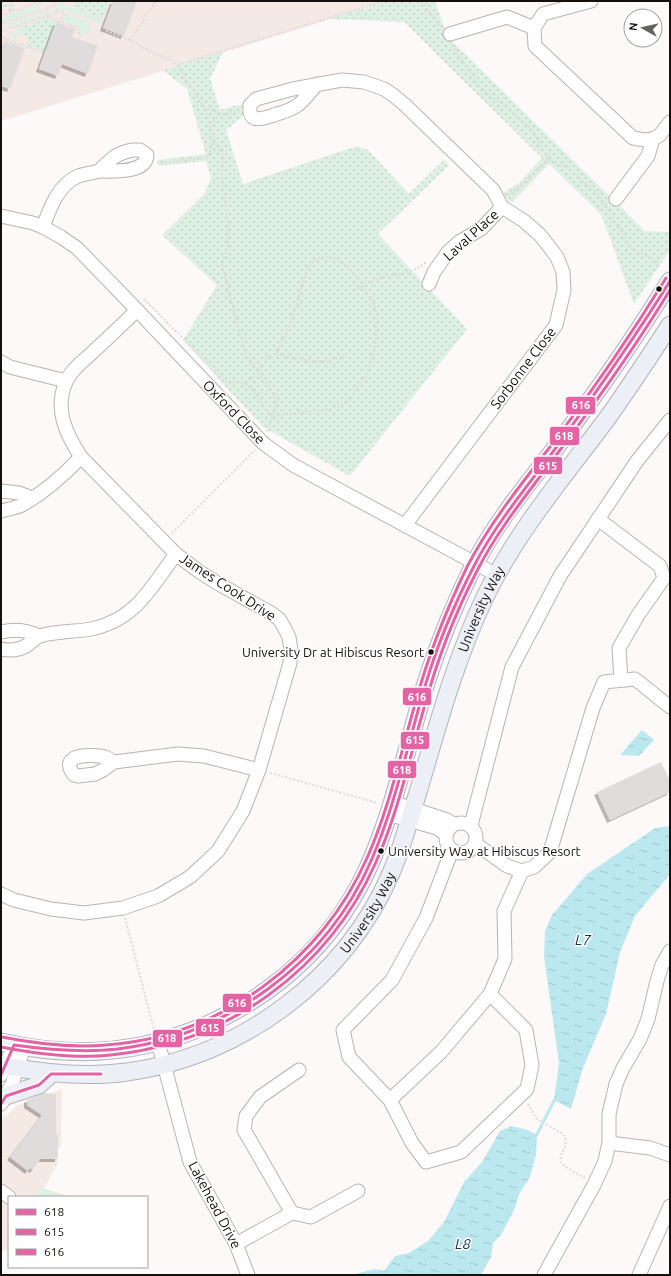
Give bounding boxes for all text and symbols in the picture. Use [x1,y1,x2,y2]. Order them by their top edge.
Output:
north arrow [623,8,663,48]
text: N [627,22,640,32]
street label: Laval Place [440,206,502,264]
unlabelled marker [654,284,664,294]
street label: Sorbonne Close [487,324,559,412]
street label: Oxford Close [200,377,268,447]
line badge: 616 [565,396,596,415]
text: 616 [572,399,590,411]
line badge: 618 [549,426,580,446]
text: 618 [555,430,573,442]
line badge: 615 [533,456,563,475]
text: 615 [539,460,557,472]
street label: James Cook Drive [177,550,279,624]
street label: University Way [455,563,508,654]
place label: University Dr at Hibiscus Resort [242,645,424,659]
marker: University Dr at Hibiscus Resort [426,647,436,657]
line badge: 616 [402,687,432,706]
text: 616 [408,691,426,703]
line badge: 615 [400,731,430,750]
text: 615 [406,734,424,746]
line badge: 618 [387,760,417,779]
text: 618 [393,764,411,776]
place label: University Way at Hibiscus Resort [388,844,581,858]
marker: University Way at Hibiscus Resort [376,846,386,856]
street label: University Way [337,869,399,956]
water label: L7 [575,931,591,948]
line badge: 616 [222,993,252,1013]
text: 616 [228,997,246,1009]
line badge: 615 [195,1018,225,1037]
text: 615 [201,1022,219,1034]
line badge: 618 [152,1029,183,1048]
text: 618 [158,1032,176,1044]
street label: Lakehead Drive [185,1159,245,1251]
legend [8,1196,148,1268]
text: 618 [44,1205,65,1218]
text: 615 [44,1225,64,1238]
water label: L8 [455,1235,471,1252]
text: 616 [44,1245,65,1258]

